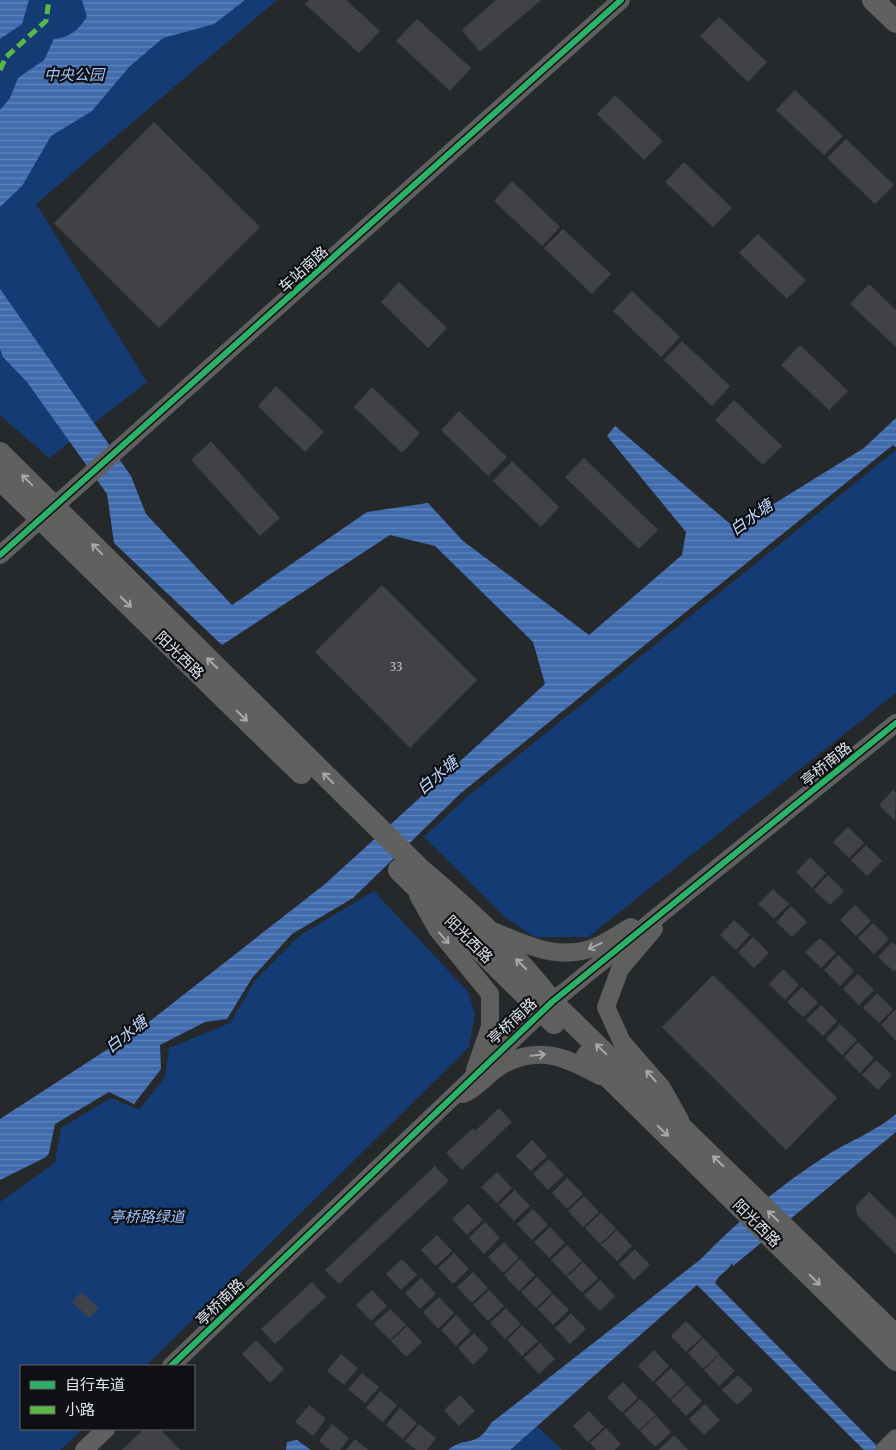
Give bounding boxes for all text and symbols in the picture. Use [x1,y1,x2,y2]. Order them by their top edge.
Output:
park label: 中央公园 [44,65,106,84]
street label: 车站南路 [274,242,332,296]
one-way arrow [22,474,34,486]
water label: 白水塘 [726,493,779,539]
one-way arrow [91,542,103,555]
one-way arrow [120,596,132,608]
street label: 阳光西路 [152,627,208,683]
one-way arrow [206,657,219,669]
house number: 33 [389,659,403,674]
one-way arrow [236,709,248,721]
street label: 亭桥南路 [797,738,855,790]
water label: 白水塘 [412,750,464,798]
one-way arrow [322,772,334,784]
street label: 阳光西路 [441,911,497,967]
one-way arrow [438,932,450,945]
one-way arrow [588,942,603,951]
one-way arrow [515,958,527,970]
street label: 亭桥南路 [484,994,540,1048]
water label: 白水塘 [101,1010,153,1057]
one-way arrow [594,1043,607,1055]
one-way arrow [529,1051,545,1060]
one-way arrow [645,1069,657,1082]
one-way arrow [657,1125,670,1137]
one-way arrow [712,1156,724,1168]
street label: 阳光西路 [729,1195,785,1251]
park label: 亭桥路绿道 [109,1207,186,1226]
one-way arrow [767,1210,779,1222]
street label: 亭桥南路 [192,1274,248,1330]
one-way arrow [809,1274,821,1287]
legend [20,1365,195,1430]
text: 自行车道 [65,1375,125,1394]
text: 小路 [65,1400,95,1419]

